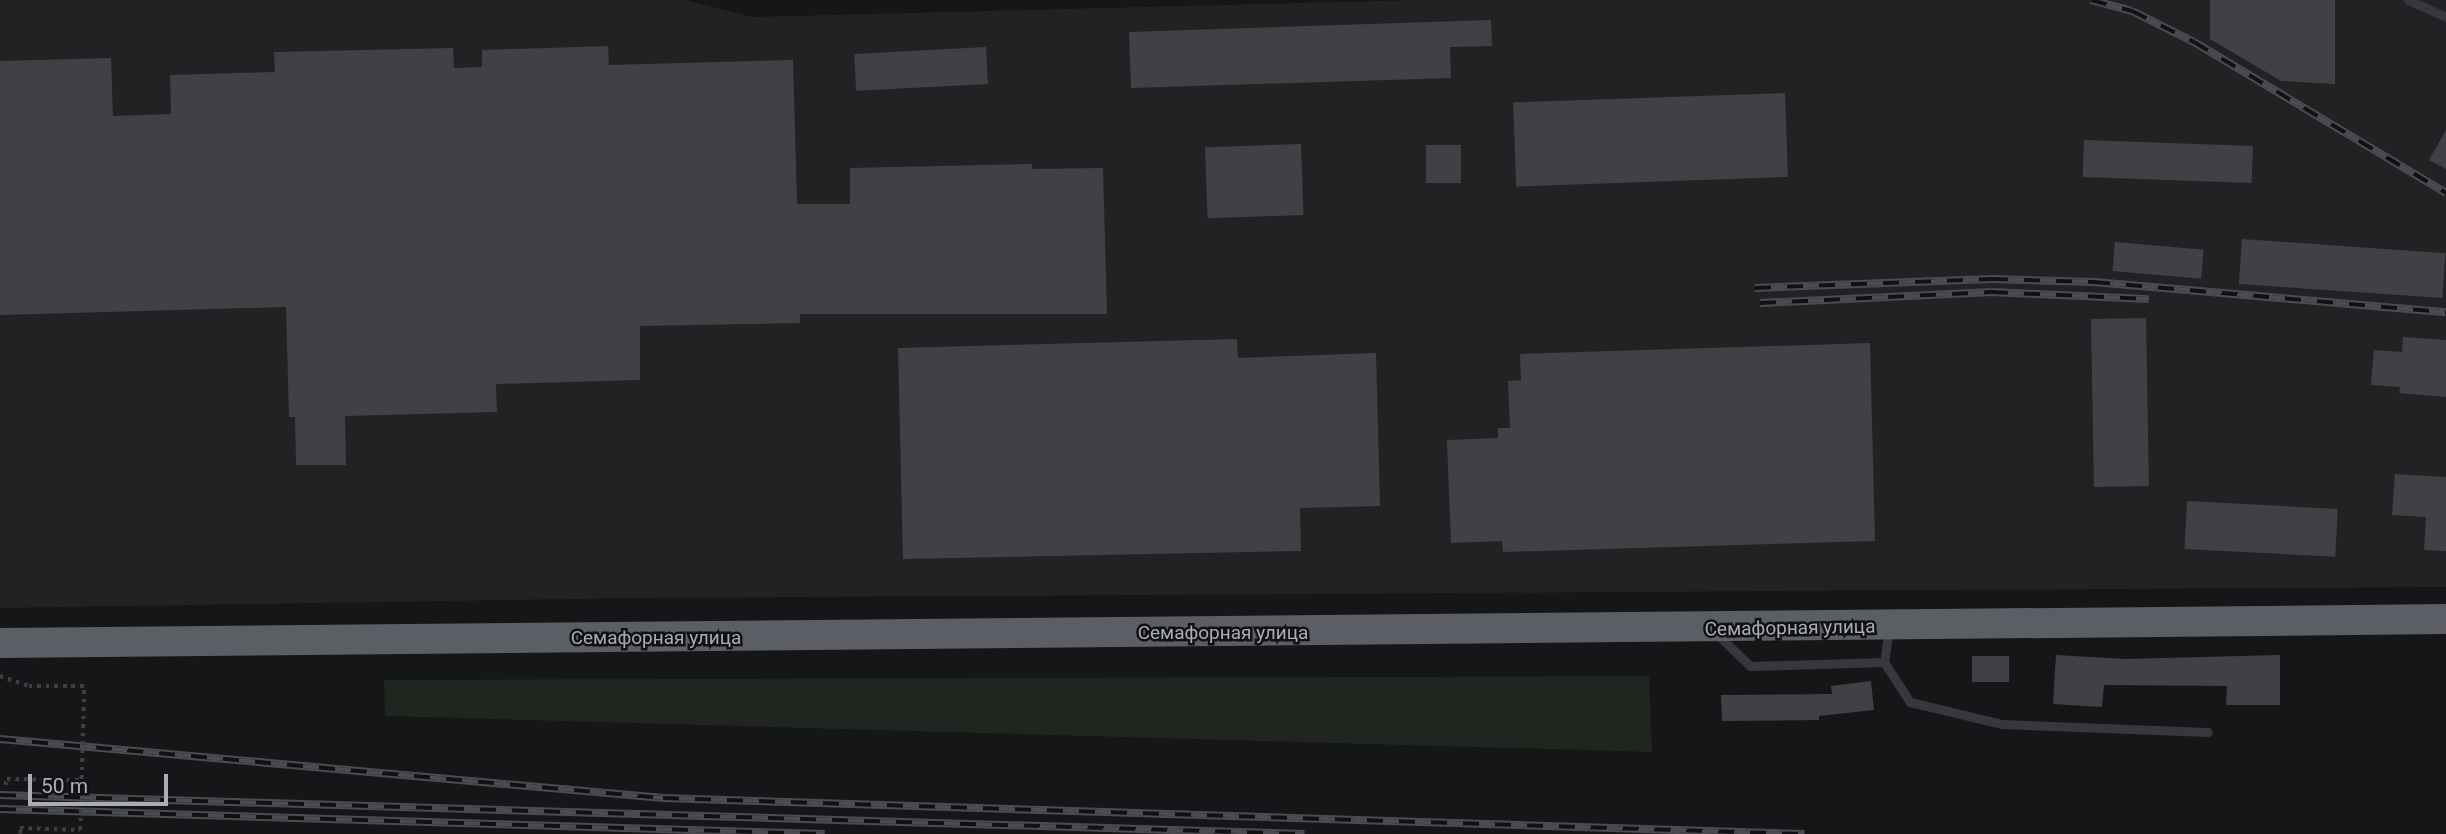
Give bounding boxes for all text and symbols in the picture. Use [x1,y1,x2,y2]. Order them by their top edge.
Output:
street label: Семафорная улица [1704,615,1876,641]
street label: Семафорная улица [1138,622,1308,644]
street label: Семафорная улица [571,627,741,649]
scale bar [32,760,172,804]
text: 50 m [41,774,88,798]

